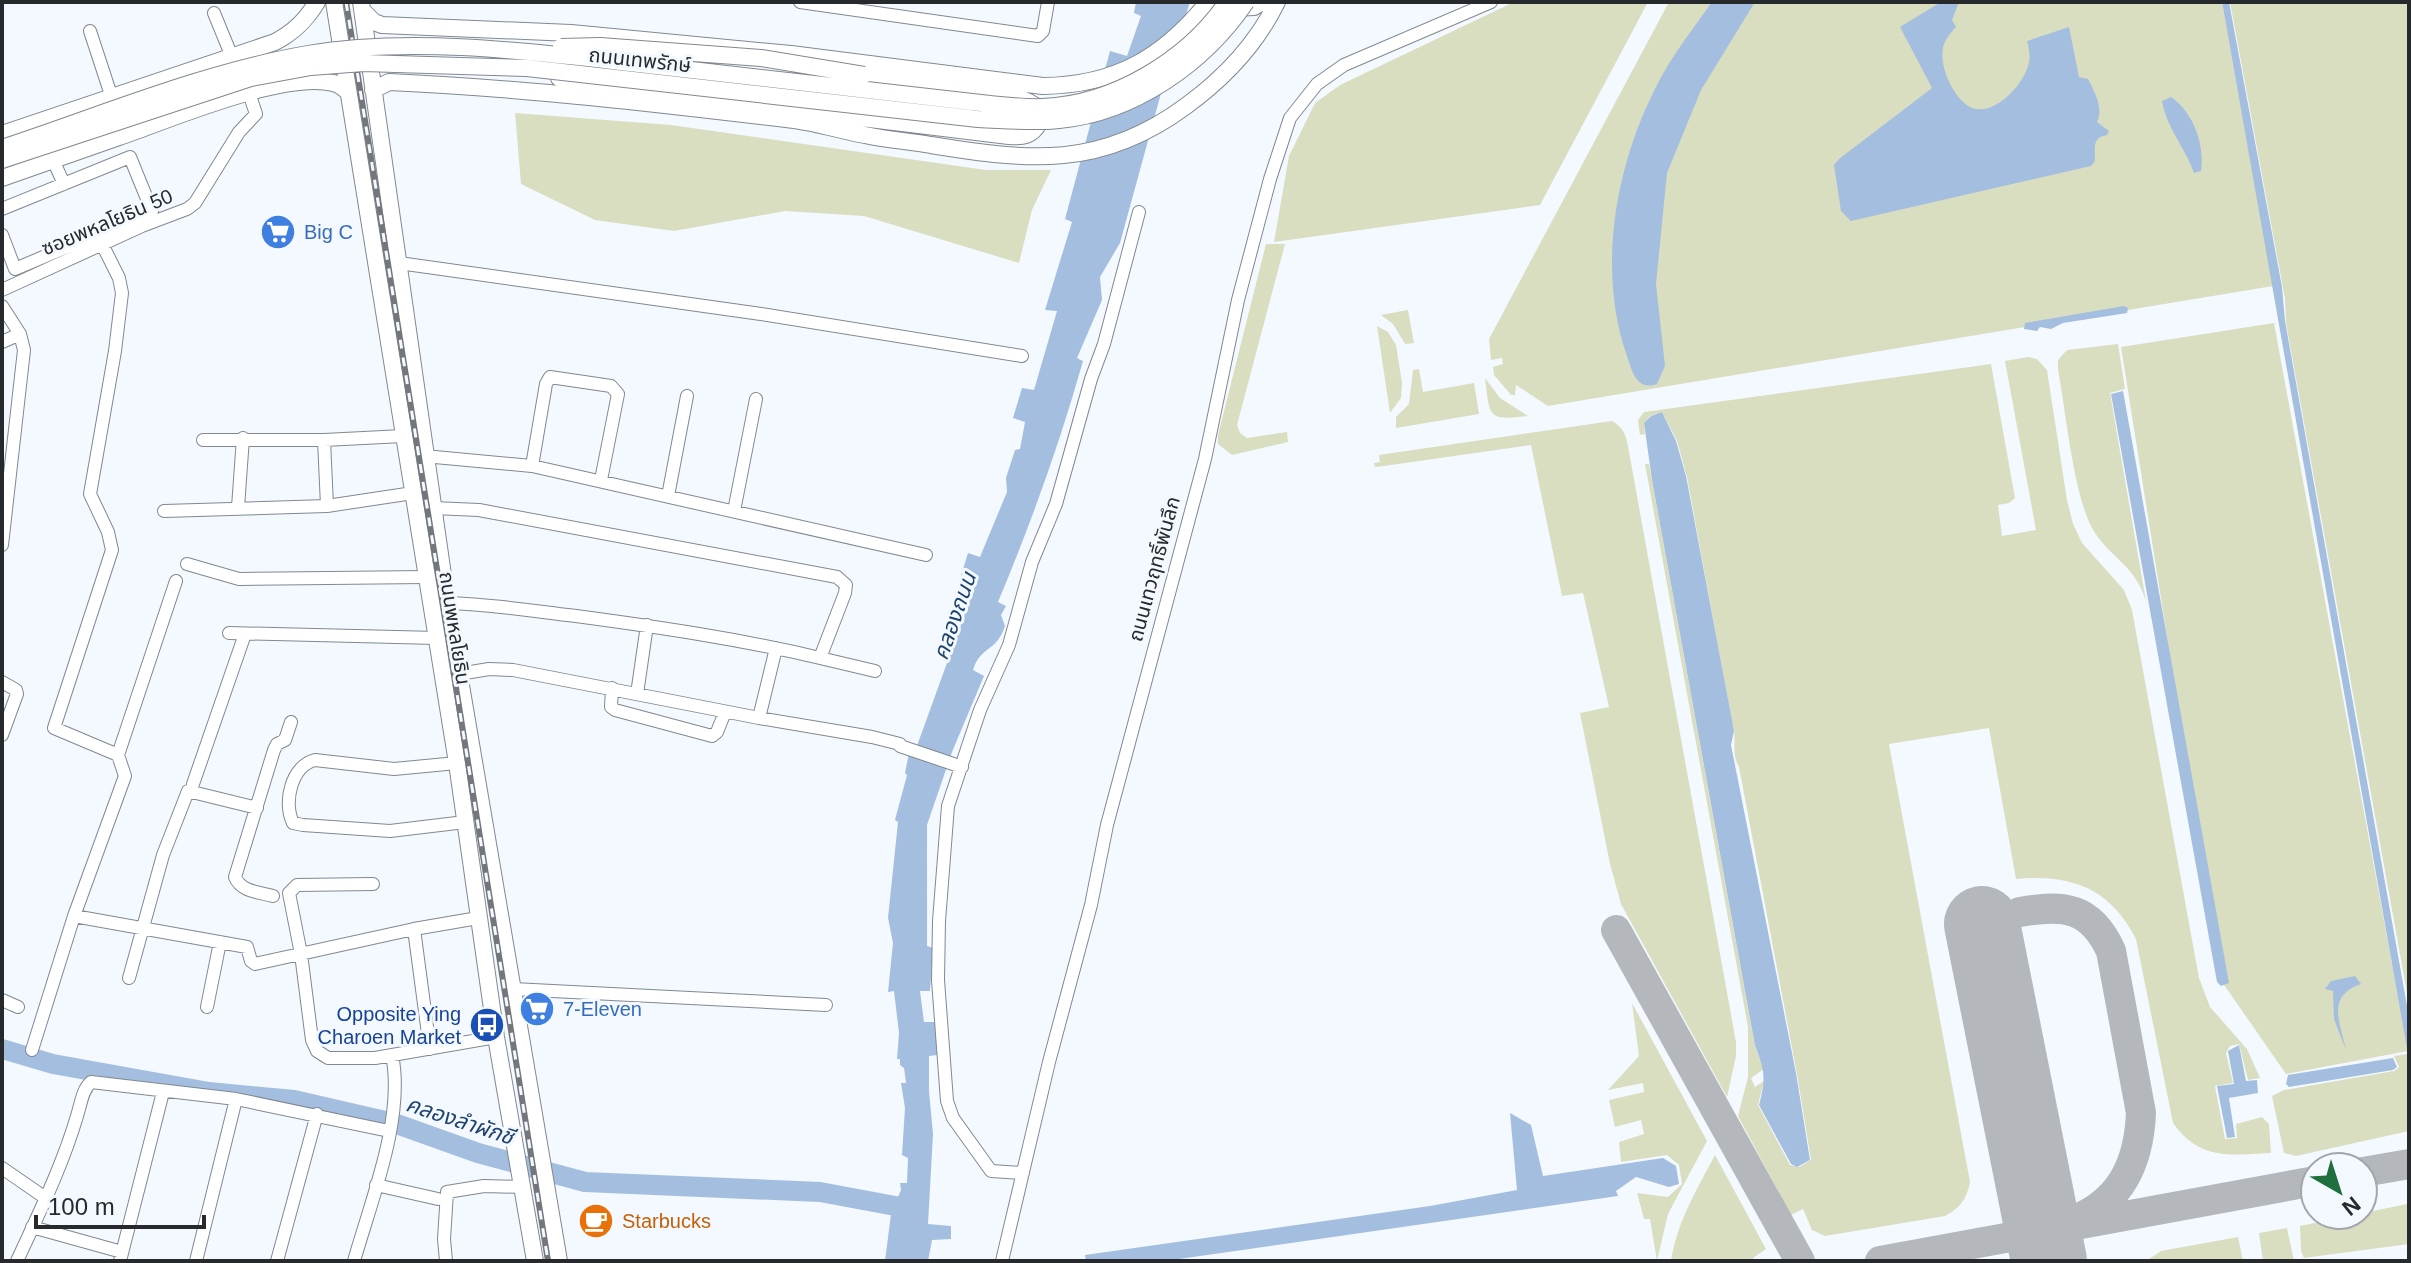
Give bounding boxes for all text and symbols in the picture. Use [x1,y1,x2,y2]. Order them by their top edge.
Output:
street label: ถนนเทพรักษ์ [588,44,693,76]
street label: ซอยพหลโยธิน 50 [38,185,176,259]
supermarket icon: Big C [259,213,297,251]
place label: Big C [304,221,353,243]
street label: ถนนเทวฤทธิ์พันลึก [1123,494,1184,644]
water label: คลองถนน [928,568,982,663]
street label: ถนนพหลโยธิน [435,570,475,686]
supermarket icon: 7-Eleven [518,990,556,1028]
place label: 7-Eleven [563,998,642,1020]
place label: Opposite Ying Charoen Market [318,1003,461,1048]
bus stop icon: Opposite Ying Charoen Market [468,1006,506,1044]
water label: คลองลำผักชี [403,1091,520,1151]
north arrow [2299,1151,2379,1231]
scale bar [36,1179,204,1229]
text: N [2337,1191,2365,1221]
text: 100 m [48,1193,115,1220]
cafe icon: Starbucks [577,1202,615,1240]
place label: Starbucks [622,1210,711,1232]

